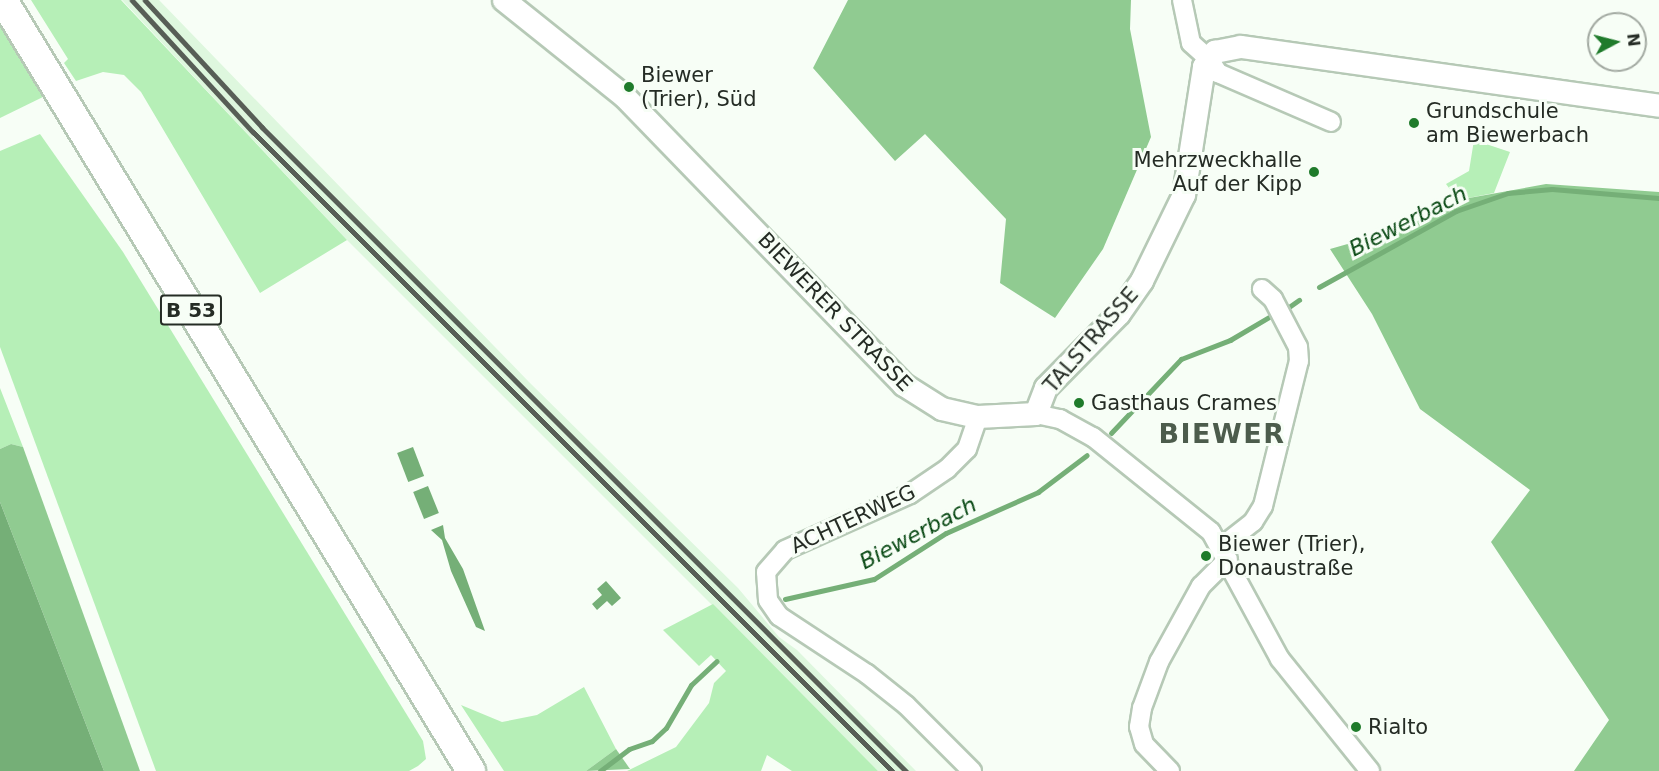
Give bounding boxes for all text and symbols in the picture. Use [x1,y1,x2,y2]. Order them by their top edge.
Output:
north arrow [1587,12,1647,72]
text: N [1623,32,1644,48]
place label: Biewer (Trier), Süd [641,62,756,112]
marker: Biewer (Trier), Süd [622,80,636,94]
place label: Grundschule am Biewerbach [1426,98,1589,148]
marker: Grundschule am Biewerbach [1407,116,1421,130]
place label: Mehrzweckhalle Auf der Kipp [1133,147,1302,197]
marker: Mehrzweckhalle Auf der Kipp [1307,165,1321,179]
water label: Biewerbach [1345,180,1471,262]
street label: BIEWERER STRASSE [753,227,917,397]
street label: TALSTRASSE [1038,282,1144,398]
road number: B 53 [160,293,222,327]
place label: Gasthaus Crames [1091,390,1277,416]
marker: Gasthaus Crames [1072,396,1086,410]
district label: BIEWER [1158,418,1286,450]
street label: ACHTERWEG [787,479,919,559]
water label: Biewerbach [855,491,981,575]
place label: Biewer (Trier), Donaustraße [1218,531,1365,581]
marker: Biewer (Trier), Donaustraße [1199,549,1213,563]
place label: Rialto [1368,714,1428,740]
marker: Rialto [1349,720,1363,734]

